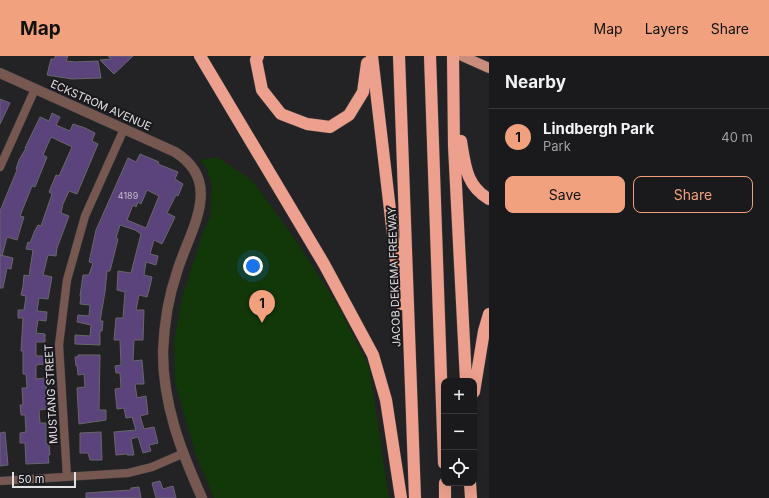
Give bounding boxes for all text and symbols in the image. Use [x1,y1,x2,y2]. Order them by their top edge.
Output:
text: Map [20,17,61,40]
text: Map [594,20,623,37]
text: Layers [645,20,689,37]
text: Share [711,20,749,37]
text: Nearby [505,72,566,92]
street label: ECKSTROM AVENUE [48,76,154,134]
text: Lindbergh Park [543,119,654,138]
text: 1 [515,129,521,145]
text: 40 m [721,129,753,145]
text: Park [543,138,571,154]
button: Save [505,176,625,213]
button: Share [633,176,753,213]
house number: 4189 [118,190,139,201]
street label: JACOB DEKEMA FREEWAY [385,206,403,347]
your location [243,256,263,276]
pin: 1 [249,290,275,323]
street label: MUSTANG STREET [41,344,61,444]
map controls [441,378,477,486]
button: + [441,378,477,414]
button: − [441,414,477,450]
button: locate [441,450,477,486]
scale bar [12,470,76,489]
text: 50 m [18,472,44,486]

